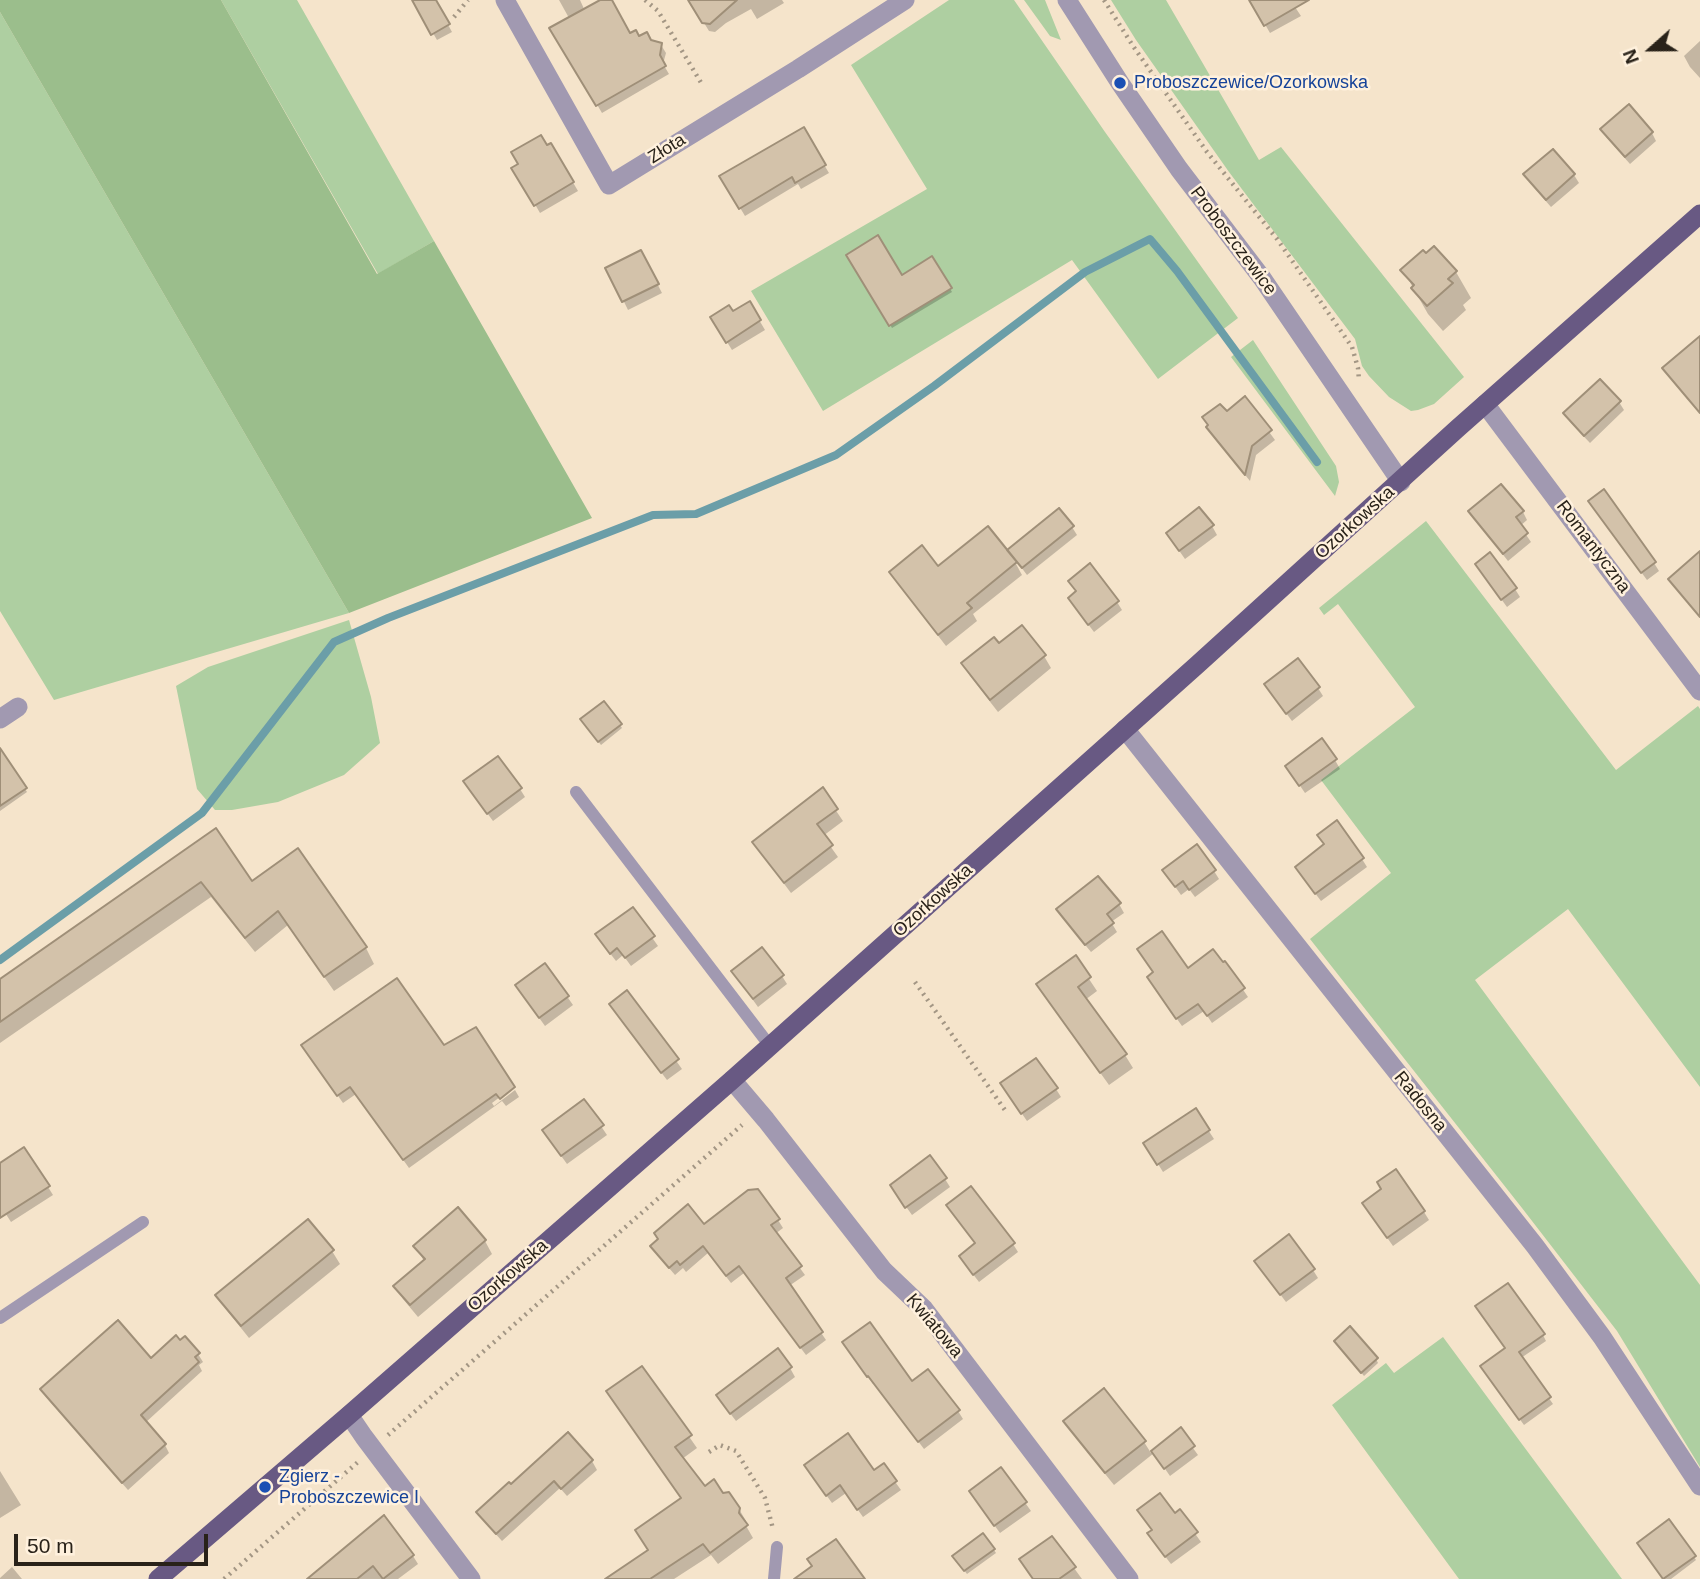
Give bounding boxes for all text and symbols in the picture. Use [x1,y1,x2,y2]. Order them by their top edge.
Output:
north arrow [1616,14,1686,84]
text: N [1619,47,1643,67]
place label: Proboszczewice/Ozorkowska [1134,72,1368,94]
marker: Proboszczewice/Ozorkowska [1112,75,1128,91]
street label: Złota [644,129,690,169]
street label: Proboszczewice [1185,183,1281,299]
street label: Ozorkowska [1311,482,1399,564]
street label: Romantyczna [1551,497,1635,597]
street label: Ozorkowska [889,860,977,942]
street label: Radosna [1389,1067,1451,1137]
street label: Ozorkowska [464,1235,552,1317]
street label: Kwiatowa [901,1290,967,1362]
place label: Zgierz - Proboszczewice I [279,1466,419,1508]
marker: Zgierz - Proboszczewice I [257,1479,273,1495]
scale bar [18,1520,212,1564]
text: 50 m [27,1534,74,1557]

